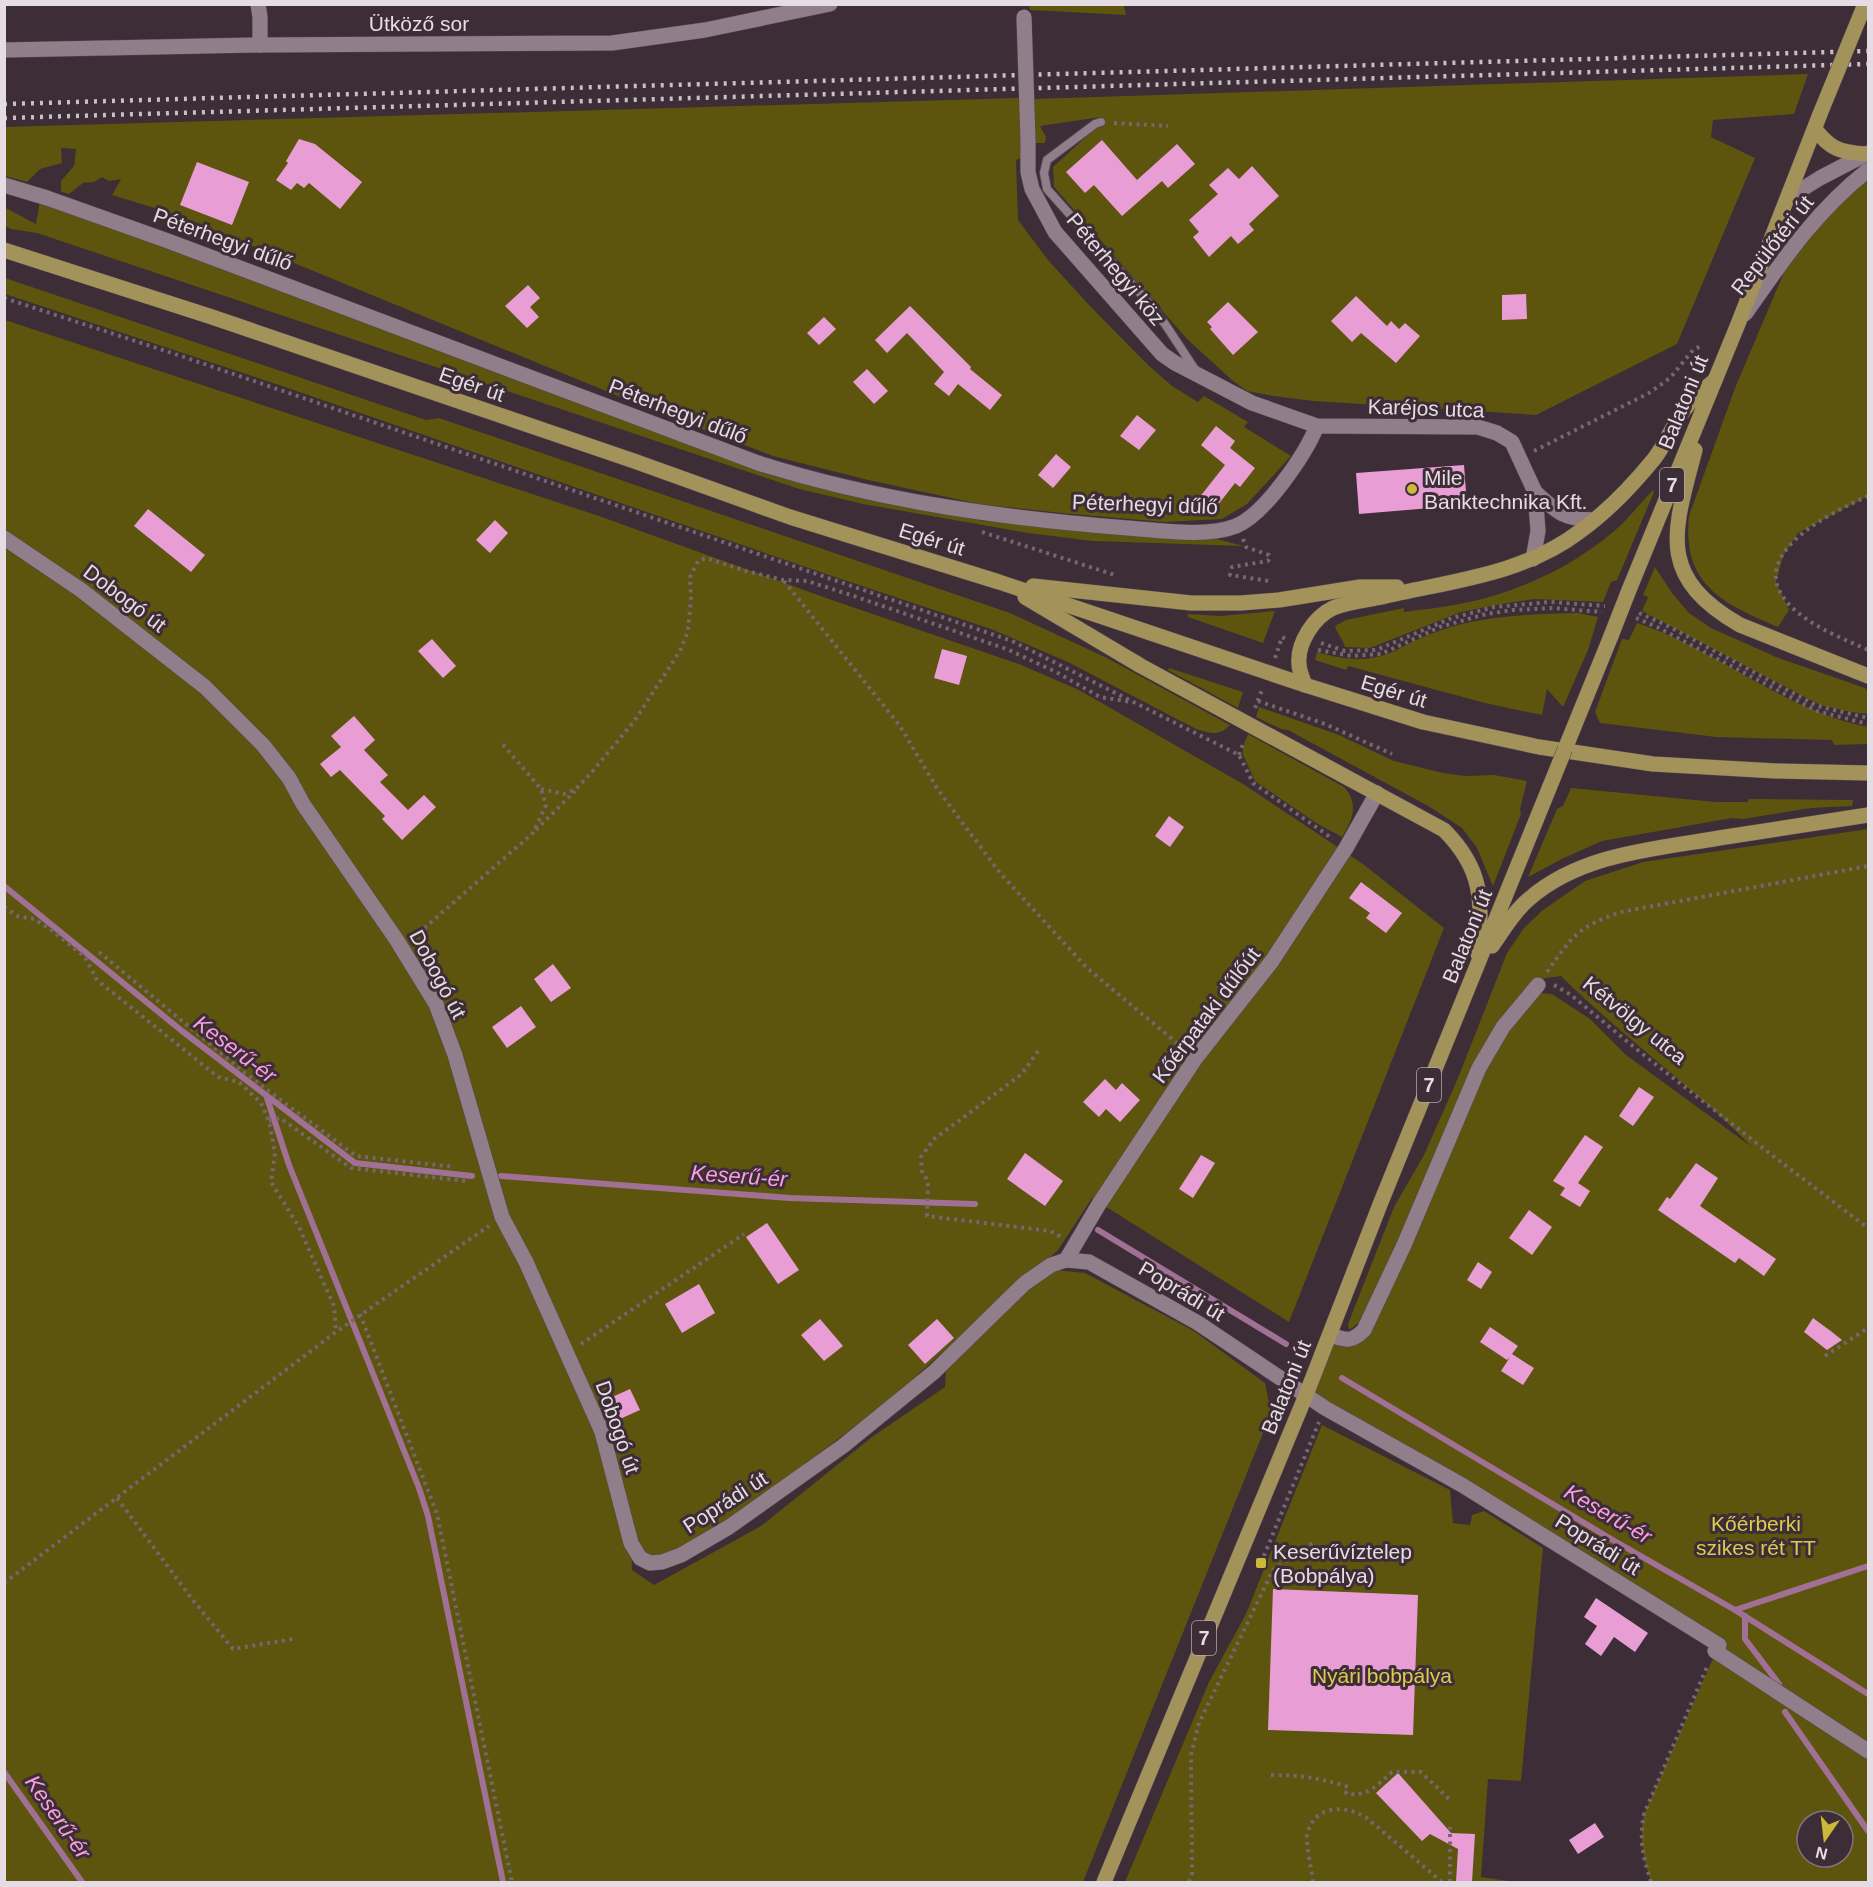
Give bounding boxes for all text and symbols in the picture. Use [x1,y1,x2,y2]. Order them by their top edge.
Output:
street label: Ütköző sor [369,12,469,35]
street label: Repülőtéri út [1726,191,1818,299]
street label: Péterhegyi dűlő [150,203,296,275]
street label: Péterhegyi köz [1063,208,1169,330]
street label: Balatoni út [1654,352,1712,452]
street label: Egér út [436,362,508,406]
street label: Péterhegyi dűlő [606,374,750,448]
street label: Karéjos utca [1367,394,1485,422]
place label: Mile Banktechnika Kft. [1424,466,1587,513]
road number: 7 [1660,468,1684,502]
marker: Mile Banktechnika Kft. [1405,482,1419,496]
street label: Péterhegyi dűlő [1072,490,1218,518]
street label: Egér út [896,518,968,560]
street label: Dobogó út [79,560,171,636]
street label: Egér út [1358,670,1430,712]
street label: Balatoni út [1438,886,1496,986]
street label: Dobogó út [405,926,471,1022]
street label: Kőérpataki dűlőút [1148,943,1264,1087]
street label: Kétvölgy utca [1579,971,1691,1069]
water label: Keserű-ér [189,1010,282,1089]
road number: 7 [1417,1068,1441,1102]
water label: Keserű-ér [690,1160,790,1192]
street label: Poprádi út [1135,1256,1229,1326]
street label: Balatoni út [1257,1337,1315,1437]
street label: Dobogó út [591,1377,645,1477]
street label: Poprádi út [679,1466,772,1538]
water label: Keserű-ér [1560,1479,1658,1550]
street label: Poprádi út [1551,1509,1645,1579]
park label: Kőérberki szikes rét TT [1696,1512,1816,1559]
place label: Keserűvíztelep (Bobpálya) [1273,1540,1412,1587]
marker: Keserűvíztelep (Bobpálya) [1254,1556,1268,1570]
road number: 7 [1192,1621,1216,1655]
park label: Nyári bobpálya [1312,1664,1452,1687]
water label: Keserű-ér [20,1770,97,1865]
north arrow [1795,1809,1855,1869]
text: N [1814,1843,1829,1863]

